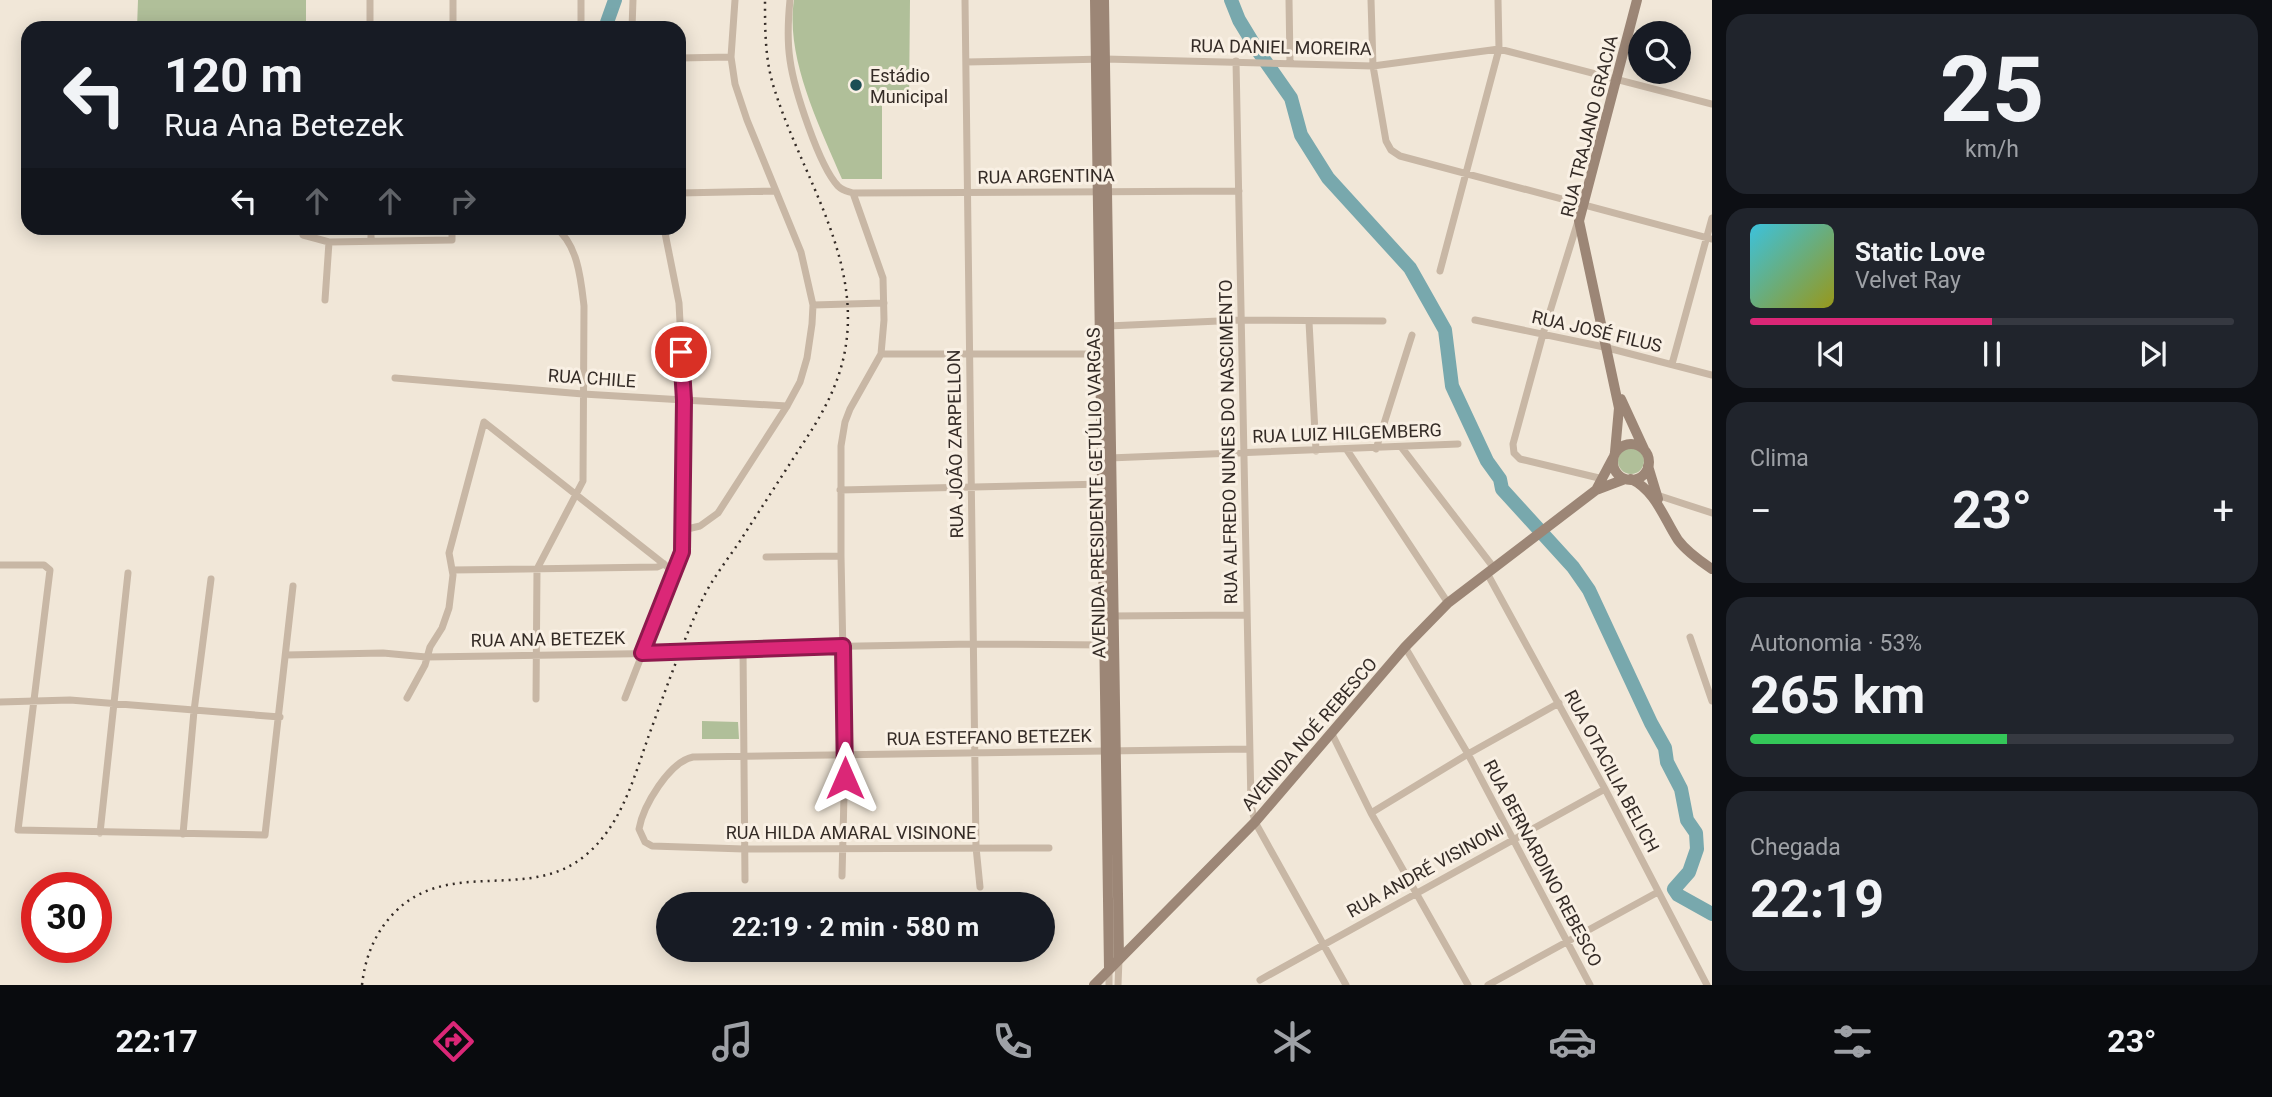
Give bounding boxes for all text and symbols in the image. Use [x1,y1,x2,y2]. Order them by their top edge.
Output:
map controls [1628,21,1691,84]
button: search [1628,21,1691,84]
street label: RUA TRAJANO GRACIA [1556,33,1622,219]
street label: RUA DANIEL MOREIRA [1190,35,1372,59]
text: 25 [1940,37,2044,143]
text: 120 m [164,47,303,104]
icon: left [49,49,140,140]
place label: Estádio Municipal [870,65,948,107]
marker: Estádio Municipal [848,77,864,93]
text: Rua Ana Betezek [164,106,404,144]
text: km/h [1965,136,2019,163]
street label: RUA ARGENTINA [977,164,1115,188]
icon: left [225,182,263,220]
icon: ahead [298,182,336,220]
icon: ahead [371,182,409,220]
icon: right [444,182,482,220]
text: Static Love [1855,237,1985,267]
text: Velvet Ray [1855,267,1961,294]
street label: RUA ALFREDO NUNES DO NASCIMENTO [1215,279,1241,605]
street label: RUA JOSÉ FILUS [1530,306,1664,356]
pin [651,322,711,382]
street label: AVENIDA PRESIDENTE GETÚLIO VARGAS [1083,327,1109,659]
icon: arrive [662,333,700,371]
icon: previous [1812,335,1850,373]
icon: pause [1973,335,2011,373]
icon: next [2134,335,2172,373]
street label: RUA JOÃO ZARPELLON [943,349,967,539]
street label: RUA CHILE [547,364,637,392]
street label: RUA LUIZ HILGEMBERG [1252,419,1442,447]
text: Clima [1750,445,1809,472]
text: 23° [1952,480,2032,541]
text: − [1750,489,1772,533]
text: + [2212,489,2234,533]
street label: RUA ANA BETEZEK [471,627,626,651]
text: Autonomia · 53% [1750,630,1922,657]
street label: AVENIDA NOÉ REBESCO [1237,653,1381,815]
text: 265 km [1750,665,1925,726]
street label: RUA OTACILIA BELICH [1560,686,1664,856]
street label: RUA ESTEFANO BETEZEK [886,725,1093,749]
position arrow [808,741,882,815]
street label: RUA BERNARDINO REBESCO [1479,756,1607,970]
street label: RUA ANDRÉ VISINONI [1343,818,1507,922]
street label: RUA HILDA AMARAL VISINONE [726,822,976,843]
text: Chegada [1750,834,1841,861]
text: 22:19 [1750,869,1884,930]
speed limit sign: 30 [21,872,112,963]
text: 22:19 · 2 min · 580 m [732,912,979,942]
icon: directions [429,1017,478,1066]
icon: music [708,1017,757,1066]
icon: phone [988,1017,1037,1066]
icon: climate [1268,1017,1317,1066]
icon: car [1548,1017,1597,1066]
icon: filters [1828,1017,1877,1066]
text: 22:17 [115,1022,198,1060]
text: 23° [2107,1022,2157,1060]

